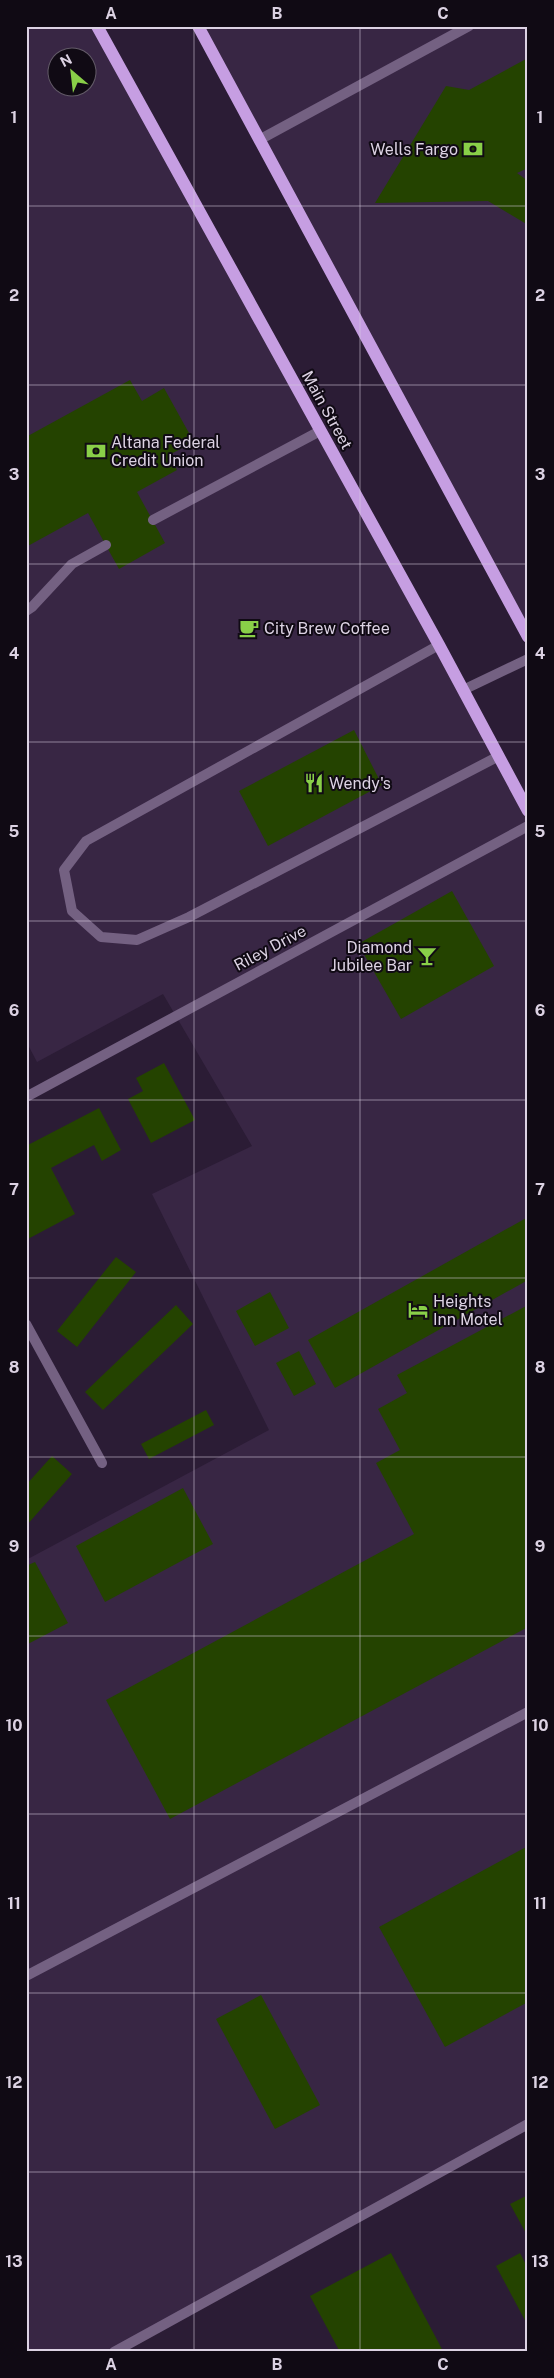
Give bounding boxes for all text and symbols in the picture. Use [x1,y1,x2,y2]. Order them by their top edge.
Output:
text: A [105,4,117,23]
text: B [272,4,283,23]
text: C [437,4,449,23]
north arrow [48,48,98,98]
text: N [57,51,74,70]
text: 1 [11,108,17,127]
text: 1 [537,108,543,127]
bank icon: Wells Fargo [462,138,484,160]
place label: Wells Fargo [370,140,458,159]
text: 2 [9,286,19,305]
text: 2 [535,286,545,305]
street label: Main Street [298,367,356,453]
place label: Altana Federal Credit Union [111,433,220,470]
bank icon: Altana Federal Credit Union [85,440,107,462]
text: 3 [9,465,19,484]
text: 3 [535,465,545,484]
cafe icon: City Brew Coffee [238,617,260,639]
place label: City Brew Coffee [264,619,390,638]
text: 4 [9,644,20,663]
text: 4 [535,644,546,663]
restaurant icon: Wendy's [303,772,325,794]
place label: Wendy's [329,774,391,793]
text: 5 [9,822,20,841]
text: 5 [535,822,546,841]
street label: Riley Drive [231,921,309,975]
place label: Diamond Jubilee Bar [331,938,412,975]
bar icon: Diamond Jubilee Bar [416,945,438,967]
text: 6 [9,1001,19,1020]
text: 6 [535,1001,545,1020]
text: 7 [9,1180,19,1199]
text: 7 [535,1180,545,1199]
place label: Heights Inn Motel [433,1292,503,1329]
hotel icon: Heights Inn Motel [407,1299,429,1321]
text: 8 [9,1358,20,1377]
text: 8 [535,1358,546,1377]
text: 9 [9,1537,19,1556]
text: 9 [535,1537,545,1556]
text: 10 [5,1716,23,1735]
text: 10 [531,1716,549,1735]
text: 11 [7,1894,21,1913]
text: 11 [533,1894,547,1913]
text: 12 [5,2073,23,2092]
text: 12 [531,2073,549,2092]
text: 13 [5,2252,23,2271]
text: 13 [531,2252,549,2271]
text: A [105,2355,117,2374]
text: B [272,2355,283,2374]
text: C [437,2355,449,2374]

